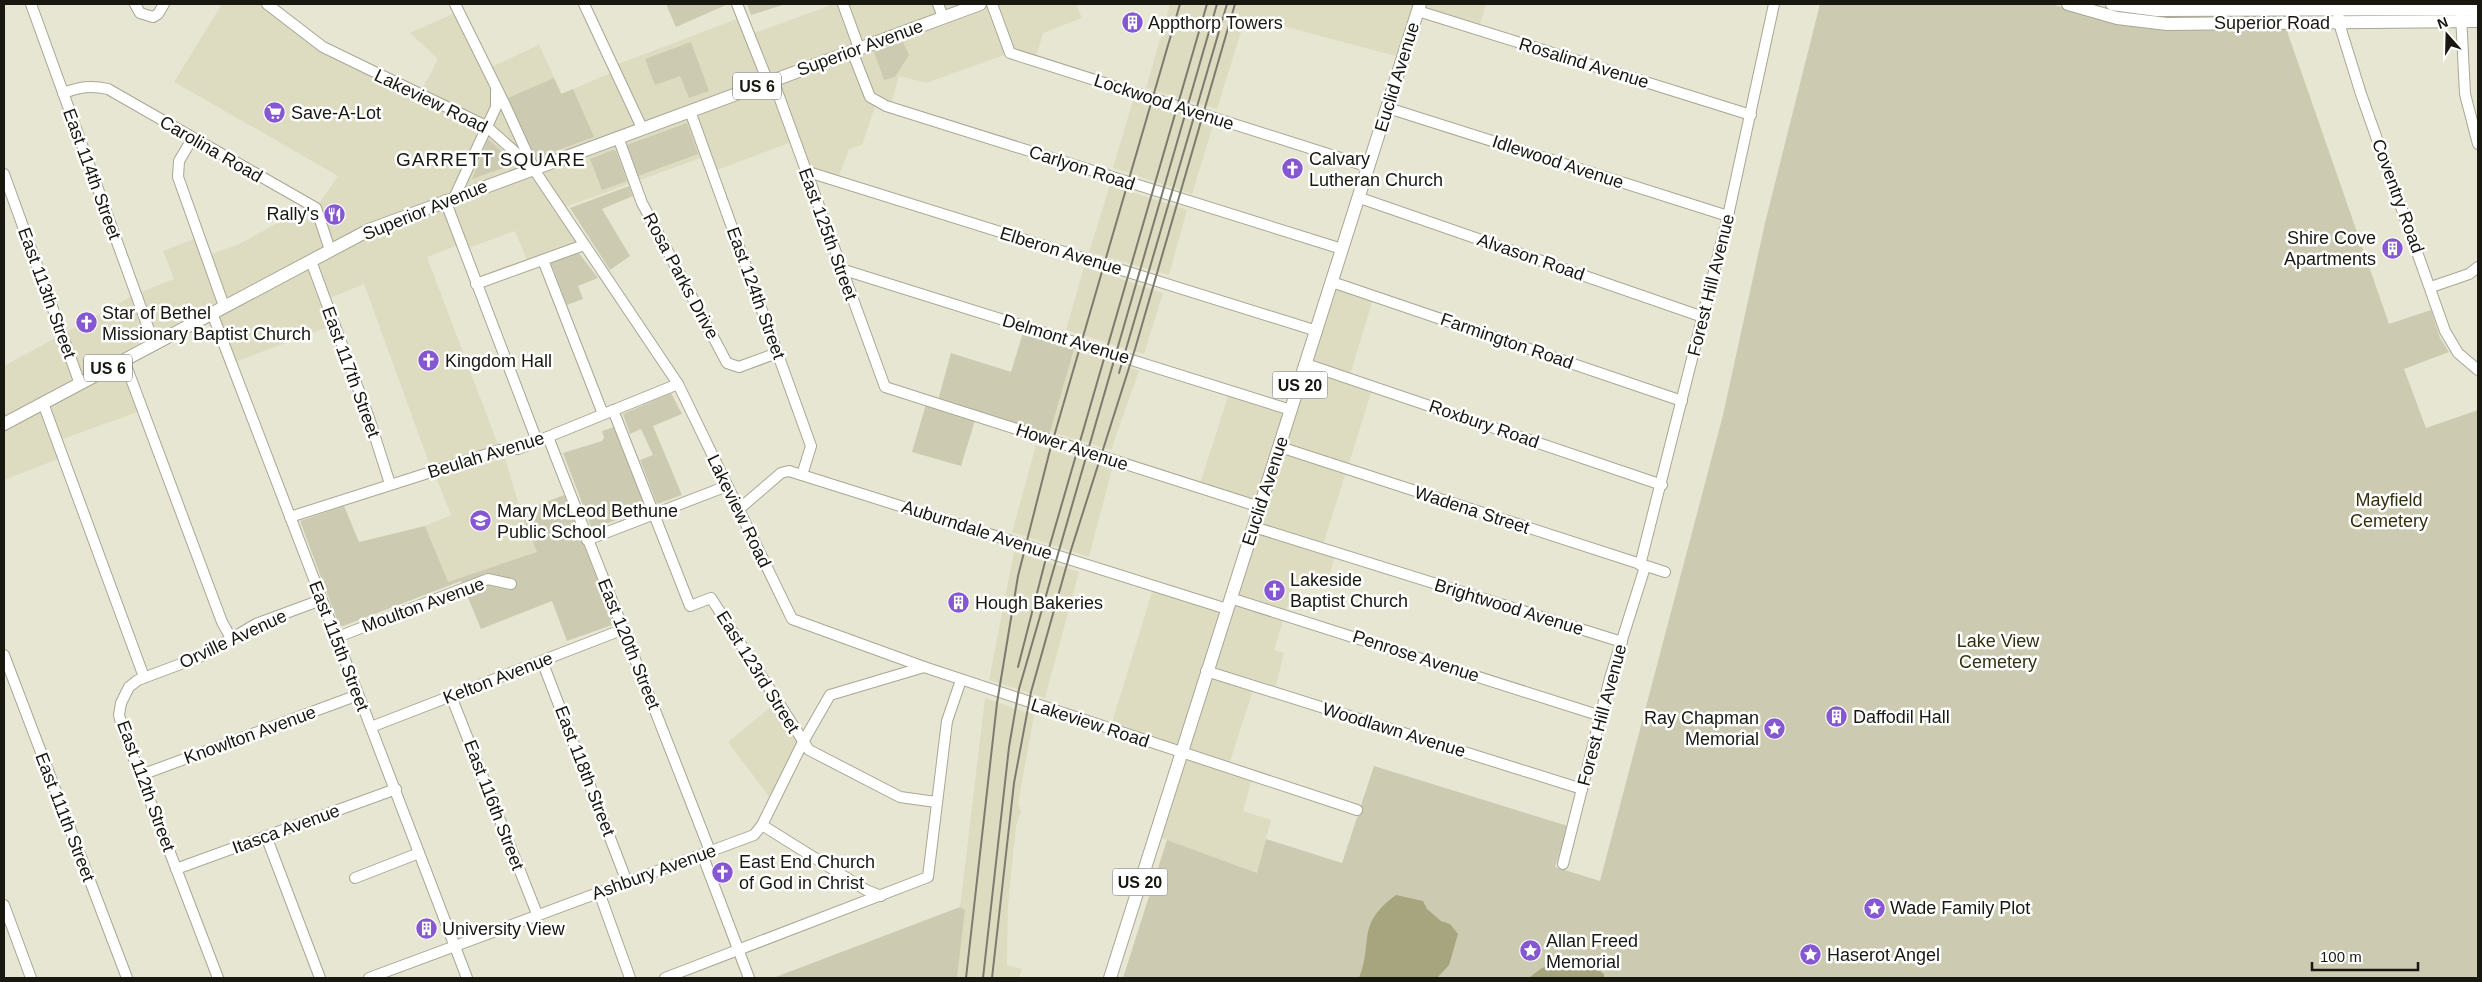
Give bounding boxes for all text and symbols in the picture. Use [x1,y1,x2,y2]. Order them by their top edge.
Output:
north arrow [2422,10,2472,60]
building icon: Appthorp Towers [1120,11,1144,35]
place label: Appthorp Towers [1148,13,1283,33]
street label: Superior Road [2214,13,2330,33]
text: N [2435,14,2450,32]
street label: Superior Avenue [794,16,926,80]
street label: Euclid Avenue [1371,20,1423,134]
street label: Rosalind Avenue [1517,34,1651,92]
street label: Lakeview Road [371,65,491,137]
street label: Lockwood Avenue [1092,70,1236,134]
road number: US 6 [733,72,781,100]
supermarket icon: Save-A-Lot [263,101,287,125]
place label: Save-A-Lot [291,103,381,123]
street label: East 114th Street [59,106,125,242]
street label: Carolina Road [156,112,266,186]
street label: Idlewood Avenue [1490,131,1626,193]
street label: Coventry Road [2368,136,2428,256]
street label: Carlyon Road [1027,141,1137,195]
district label: GARRETT SQUARE [396,149,586,170]
place label: Calvary Lutheran Church [1309,149,1443,190]
church icon: Calvary Lutheran Church [1281,157,1305,181]
street label: East 125th Street [795,165,861,303]
street label: Superior Avenue [360,176,490,244]
restaurant icon: Rally's [323,202,347,226]
place label: Rally's [267,204,319,224]
street label: Rosa Parks Drive [639,209,723,343]
street label: Forest Hill Avenue [1684,212,1738,358]
street label: Elberon Avenue [997,223,1125,279]
street label: East 124th Street [723,224,789,362]
street label: East 113th Street [14,225,80,361]
place label: Shire Cove Apartments [2284,228,2376,269]
street label: Alvason Road [1475,229,1587,285]
building icon: Shire Cove Apartments [2380,236,2404,260]
place label: Star of Bethel Missionary Baptist Church [102,303,311,344]
street label: East 117th Street [318,304,384,440]
street label: Farmington Road [1438,309,1576,373]
street label: Delmont Avenue [1000,310,1132,368]
church icon: Star of Bethel Missionary Baptist Church [74,311,98,335]
church icon: Kingdom Hall [417,349,441,373]
place label: Kingdom Hall [445,351,552,371]
road number: US 6 [84,354,132,382]
road number: US 20 [1272,372,1328,398]
street label: Roxbury Road [1426,396,1542,452]
street label: Hower Avenue [1013,419,1131,475]
street label: Beulah Avenue [425,428,547,482]
street label: Euclid Avenue [1238,434,1292,548]
street label: Lakeview Road [703,451,775,571]
street label: Wadena Street [1412,482,1532,538]
park label: Mayfield Cemetery [2350,490,2428,531]
street label: Auburndale Avenue [899,496,1055,564]
place label: Mary McLeod Bethune Public School [497,501,678,542]
school or university icon: Mary McLeod Bethune Public School [469,509,493,533]
place label: Lakeside Baptist Church [1290,570,1408,611]
street label: Moulton Avenue [359,574,487,636]
street label: Brightwood Avenue [1432,575,1586,639]
street label: East 120th Street [594,576,664,712]
street label: East 115th Street [305,578,373,714]
church icon: Lakeside Baptist Church [1262,578,1286,602]
building icon: Hough Bakeries [947,591,971,615]
place label: Hough Bakeries [975,593,1103,613]
street label: Orville Avenue [176,605,290,673]
street label: East 123rd Street [712,607,804,737]
street label: Penrose Avenue [1350,626,1482,686]
park label: Lake View Cemetery [1957,631,2040,672]
street label: Forest Hill Avenue [1573,642,1631,788]
street label: Kelton Avenue [440,648,556,708]
street label: Lakeview Road [1028,694,1152,752]
street label: Woodlawn Avenue [1320,699,1468,761]
street label: Knowlton Avenue [181,702,319,768]
street label: East 118th Street [551,703,619,839]
building icon: Daffodil Hall [1825,705,1849,729]
place label: Daffodil Hall [1853,707,1950,727]
place label: Ray Chapman Memorial [1644,708,1759,749]
place icon: Ray Chapman Memorial [1763,716,1787,740]
street label: East 112th Street [113,718,179,854]
street label: East 116th Street [460,737,528,873]
street label: East 111th Street [31,750,99,884]
street label: Itasca Avenue [230,800,342,858]
street label: Ashbury Avenue [589,840,719,904]
place label: East End Church of God in Christ [739,852,875,893]
church icon: East End Church of God in Christ [711,860,735,884]
road number: US 20 [1112,869,1168,896]
place icon: Wade Family Plot [1862,896,1886,920]
place label: Wade Family Plot [1890,898,2030,918]
building icon: University View [414,917,438,941]
place label: University View [442,919,566,939]
place label: Allan Freed Memorial [1546,931,1638,972]
place icon: Allan Freed Memorial [1518,939,1542,963]
scale bar [2312,940,2418,972]
place icon: Haserot Angel [1799,943,1823,967]
place label: Haserot Angel [1827,945,1940,965]
text: 100 m [2320,948,2362,965]

